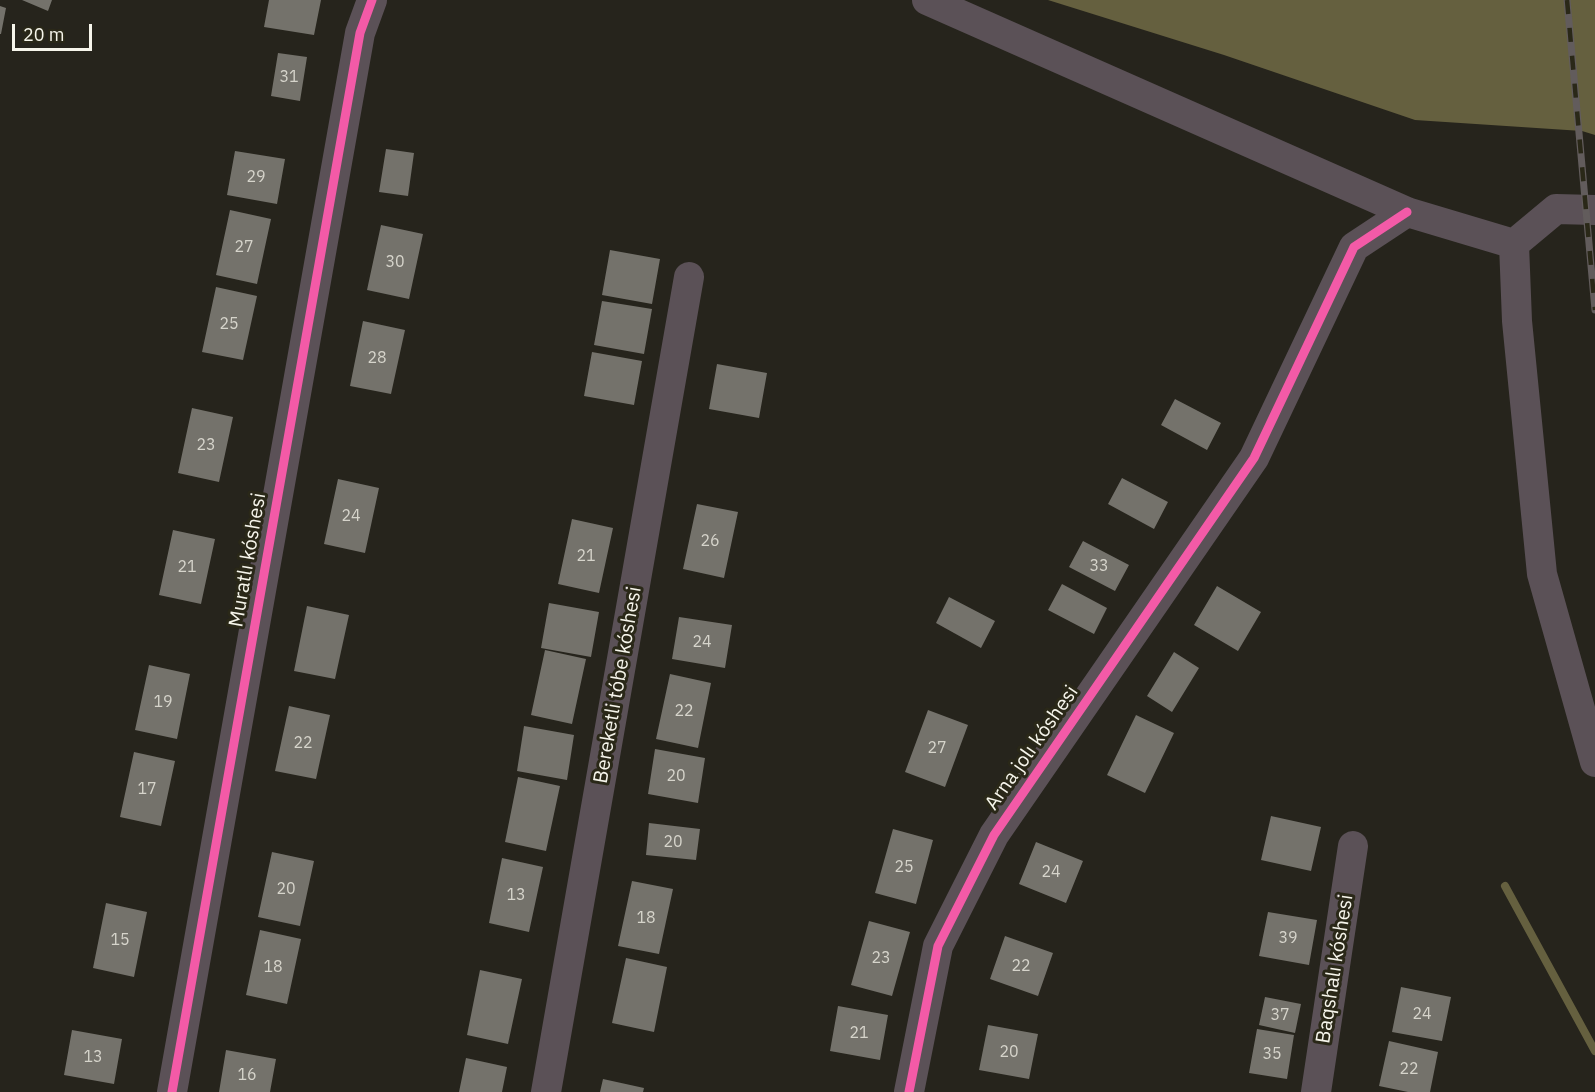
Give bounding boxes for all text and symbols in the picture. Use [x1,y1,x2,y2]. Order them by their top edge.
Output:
scale bar [15,12,94,50]
text: 20 m [23,23,65,46]
house number: 31 [279,67,299,87]
house number: 29 [246,167,266,187]
house number: 27 [234,237,254,257]
house number: 30 [385,252,405,272]
house number: 25 [219,314,239,334]
house number: 28 [367,348,387,368]
house number: 23 [196,435,216,455]
street label: Muratlı kóshesi [224,491,272,629]
house number: 24 [341,506,361,526]
house number: 26 [700,531,720,551]
house number: 21 [576,546,596,566]
house number: 33 [1089,556,1109,576]
house number: 21 [177,557,197,577]
street label: Bereketli tóbe kóshesi [589,585,647,785]
house number: 24 [692,632,712,652]
street label: Arna jolı kóshesi [980,681,1084,815]
house number: 19 [153,692,173,712]
house number: 22 [674,701,694,721]
house number: 22 [293,733,313,753]
house number: 27 [927,738,947,758]
house number: 20 [666,766,686,786]
house number: 17 [137,779,157,799]
house number: 20 [663,832,683,852]
house number: 25 [894,857,914,877]
house number: 24 [1041,862,1061,882]
house number: 20 [276,879,296,899]
house number: 13 [506,885,526,905]
street label: Baqshalı kóshesi [1311,893,1359,1045]
house number: 18 [636,908,656,928]
house number: 39 [1278,928,1298,948]
house number: 15 [110,930,130,950]
house number: 23 [871,948,891,968]
house number: 22 [1011,956,1031,976]
house number: 18 [263,957,283,977]
house number: 24 [1412,1004,1432,1024]
house number: 37 [1270,1005,1290,1025]
house number: 21 [849,1023,869,1043]
house number: 20 [999,1042,1019,1062]
house number: 35 [1262,1044,1282,1064]
house number: 13 [83,1047,103,1067]
house number: 22 [1399,1059,1419,1079]
house number: 16 [237,1065,257,1085]

